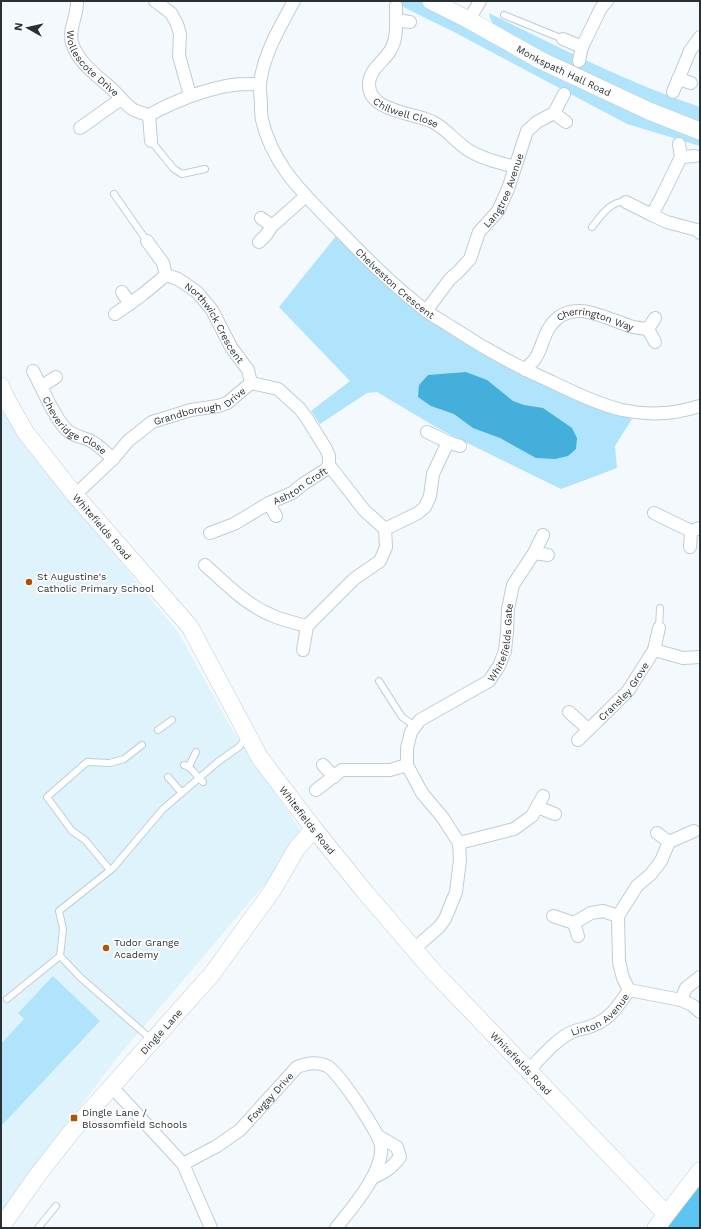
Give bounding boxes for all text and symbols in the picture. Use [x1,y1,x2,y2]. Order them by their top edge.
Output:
north arrow [8,8,48,48]
text: N [12,22,26,32]
street label: Wollescote Drive [65,30,122,98]
street label: Monkspath Hall Road [515,43,613,98]
street label: Chilwell Close [371,95,441,130]
street label: Langtree Avenue [481,152,525,229]
street label: Chelveston Crescent [354,245,437,321]
street label: Northwick Crescent [183,280,247,366]
street label: Cherrington Way [554,305,636,333]
street label: Grandborough Drive [152,385,247,427]
street label: Cheveridge Close [41,394,109,456]
street label: Ashton Croft [271,464,330,506]
street label: Whitefields Road [71,491,134,561]
place label: St Augustine's Catholic Primary School [37,571,154,594]
marker: St Augustine's Catholic Primary School [24,577,34,587]
street label: Whitefields Gate [485,602,515,684]
street label: Cransley Grove [596,660,651,723]
street label: Whitefields Road [278,784,337,856]
place label: Tudor Grange Academy [114,937,179,960]
marker: Tudor Grange Academy [101,943,111,953]
street label: Linton Avenue [569,991,631,1037]
street label: Dingle Lane [138,1006,184,1056]
street label: Whitefields Road [488,1029,554,1097]
street label: Fowgay Drive [244,1070,295,1124]
place label: Dingle Lane / Blossomfield Schools [82,1107,187,1130]
marker: Dingle Lane / Blossomfield Schools [69,1113,79,1123]

